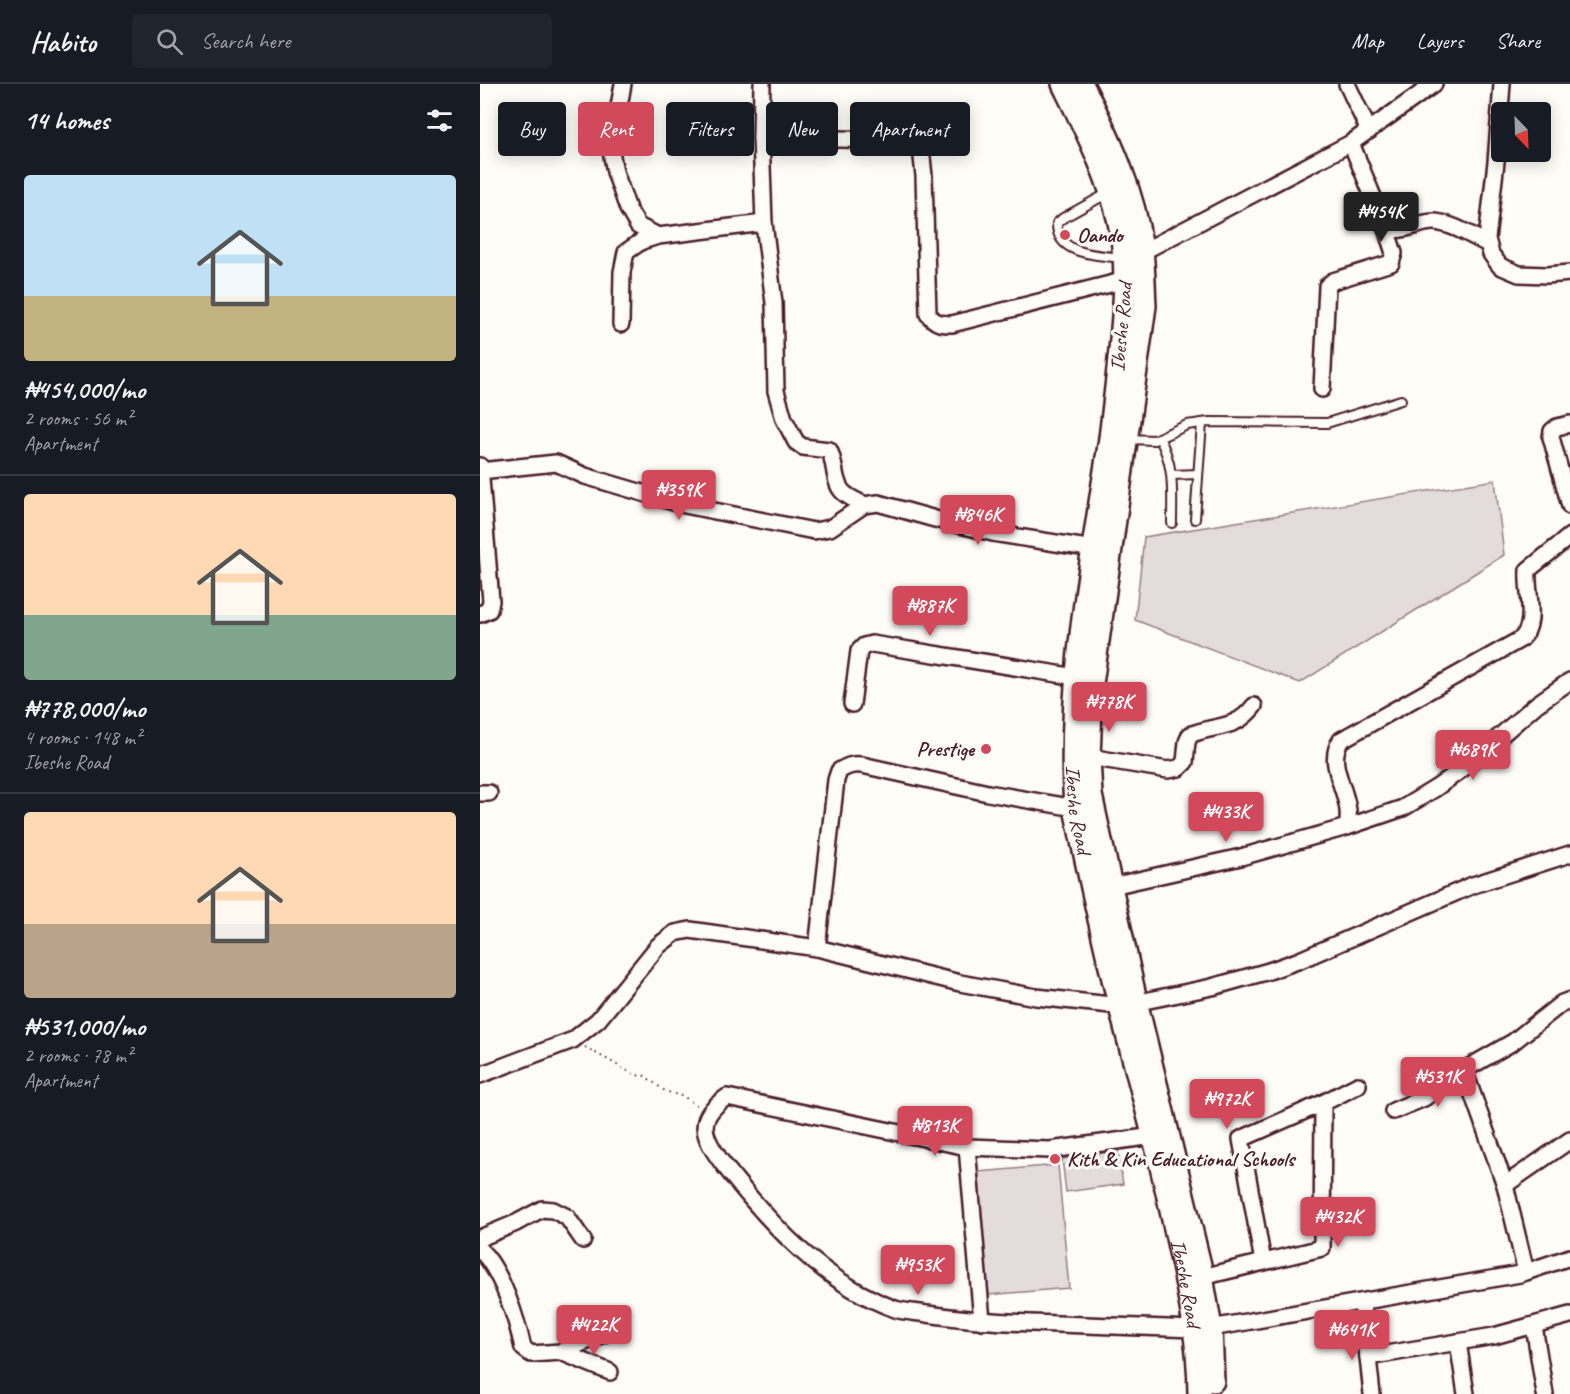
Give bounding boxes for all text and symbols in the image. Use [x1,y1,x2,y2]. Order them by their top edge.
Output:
search box [132,14,552,68]
text: Habito [30,24,96,59]
icon: search [153,25,186,58]
text: Search here [201,27,291,55]
text: Map [1351,28,1384,54]
text: Layers [1417,28,1463,54]
text: Share [1496,28,1540,54]
chip: Buy [498,102,566,156]
chip: Rent [578,102,654,156]
chip: Filters [666,102,754,156]
chip: New [766,102,838,156]
chip: Apartment [850,102,970,156]
north arrow [1491,102,1551,162]
map controls [1491,102,1551,162]
text: 14 homes [24,104,109,137]
icon: filters [423,104,456,137]
pin: ₦454K [1339,192,1423,243]
text: ₦454K [1358,199,1404,224]
icon: home [186,214,294,322]
place label: Oando [1077,222,1125,248]
marker: Oando [1058,228,1072,242]
street label: Ibeshe Road [1104,278,1138,373]
text: ₦454,000/mo [24,373,145,406]
text: 2 rooms · 56 m² [24,406,132,431]
text: Apartment [24,431,97,456]
pin: ₦359K [637,470,721,521]
text: ₦359K [656,477,702,502]
pin: ₦846K [936,495,1020,546]
text: ₦846K [954,502,1002,527]
icon: home [186,533,294,641]
pin: ₦887K [888,586,972,637]
text: ₦887K [907,593,953,618]
pin: ₦778K [1067,682,1151,733]
text: ₦778K [1086,689,1132,714]
text: ₦778,000/mo [24,692,145,725]
text: 4 rooms · 148 m² [24,725,141,750]
pin: ₦689K [1431,730,1515,781]
place label: Prestige [917,736,976,762]
text: ₦689K [1449,737,1497,762]
marker: Prestige [979,742,993,756]
text: Ibeshe Road [24,750,109,775]
street label: Ibeshe Road [1060,765,1098,860]
pin: ₦433K [1184,792,1268,843]
text: ₦433K [1202,799,1250,824]
icon: home [186,851,294,959]
text: ₦531,000/mo [24,1010,145,1043]
text: 2 rooms · 78 m² [24,1043,132,1068]
pin: ₦531K [1396,1057,1480,1108]
text: ₦531K [1415,1064,1461,1089]
text: Apartment [24,1068,97,1093]
pin: ₦972K [1185,1079,1269,1130]
text: ₦972K [1204,1086,1250,1111]
pin: ₦813K [893,1106,977,1157]
text: ₦813K [911,1113,959,1138]
place label: Kith & Kin Educational Schools [1067,1146,1297,1172]
marker: Kith & Kin Educational Schools [1048,1152,1062,1166]
pin: ₦432K [1296,1197,1380,1248]
text: ₦432K [1314,1204,1362,1229]
street label: Ibeshe Road [1165,1237,1207,1333]
pin: ₦953K [876,1245,960,1296]
text: ₦953K [895,1252,941,1277]
pin: ₦422K [552,1305,636,1356]
pin: ₦641K [1310,1310,1394,1361]
text: ₦422K [570,1312,618,1337]
text: ₦641K [1328,1317,1376,1342]

